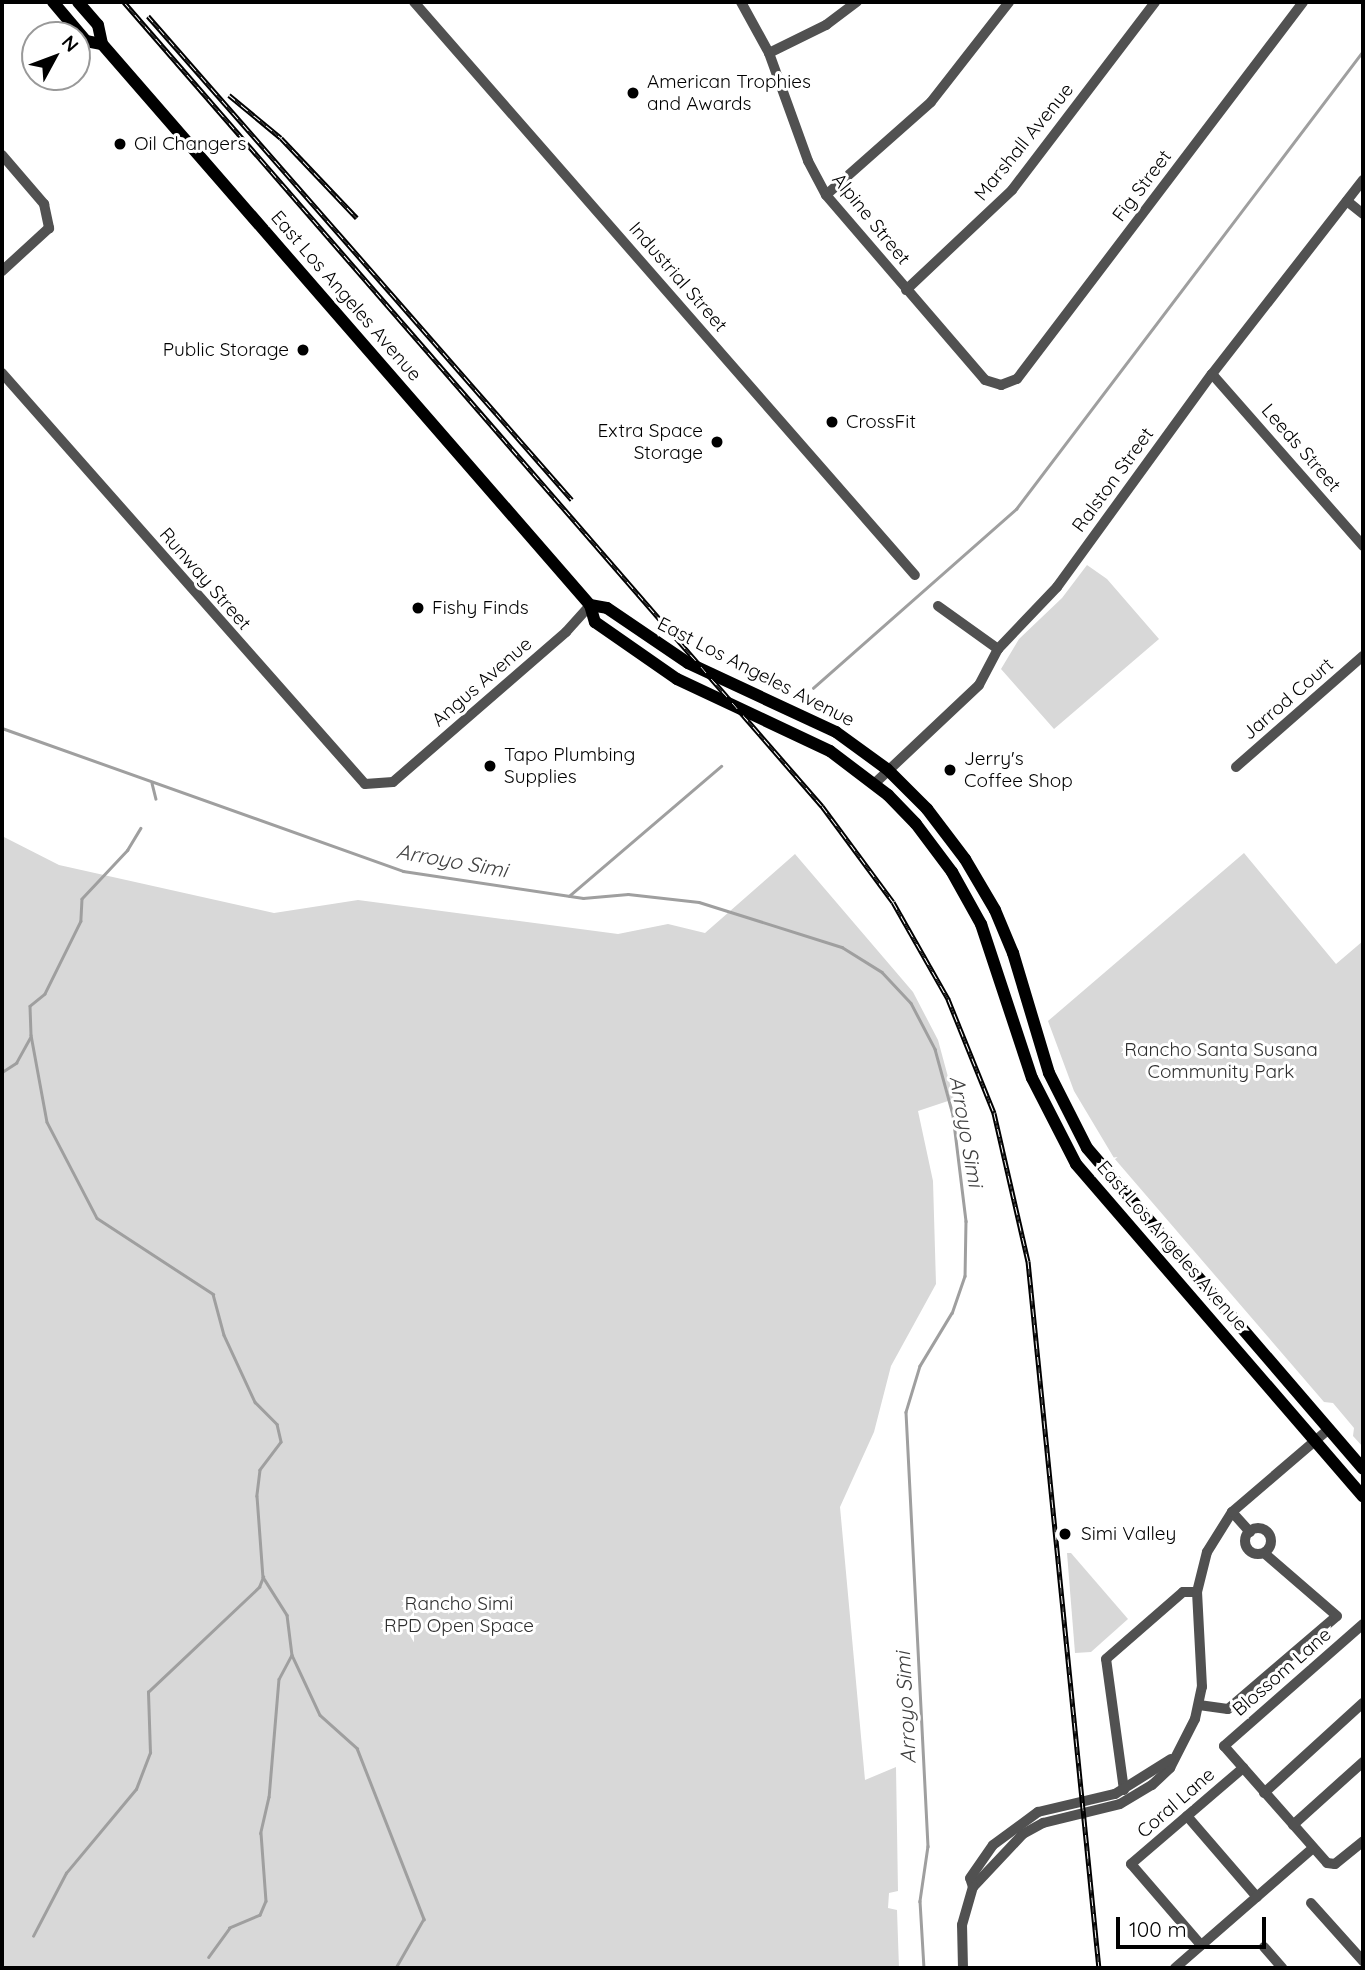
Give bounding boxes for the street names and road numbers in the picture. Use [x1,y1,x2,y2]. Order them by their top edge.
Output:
street label: Marshall Avenue [970,79,1078,205]
street label: Fig Street [1108,146,1176,226]
street label: Alpine Street [827,169,915,269]
street label: East Los Angeles Avenue [266,206,426,386]
street label: Industrial Street [624,217,732,337]
street label: Leeds Street [1257,399,1345,497]
street label: Ralston Street [1067,423,1159,537]
street label: Runway Street [154,523,256,635]
street label: East Los Angeles Avenue [654,612,858,732]
street label: Angus Avenue [427,632,537,732]
street label: Jarrod Court [1238,653,1338,745]
street label: East Los Angeles Avenue [1092,1156,1252,1336]
street label: Blossom Lane [1228,1623,1336,1721]
street label: Coral Lane [1133,1763,1219,1843]

